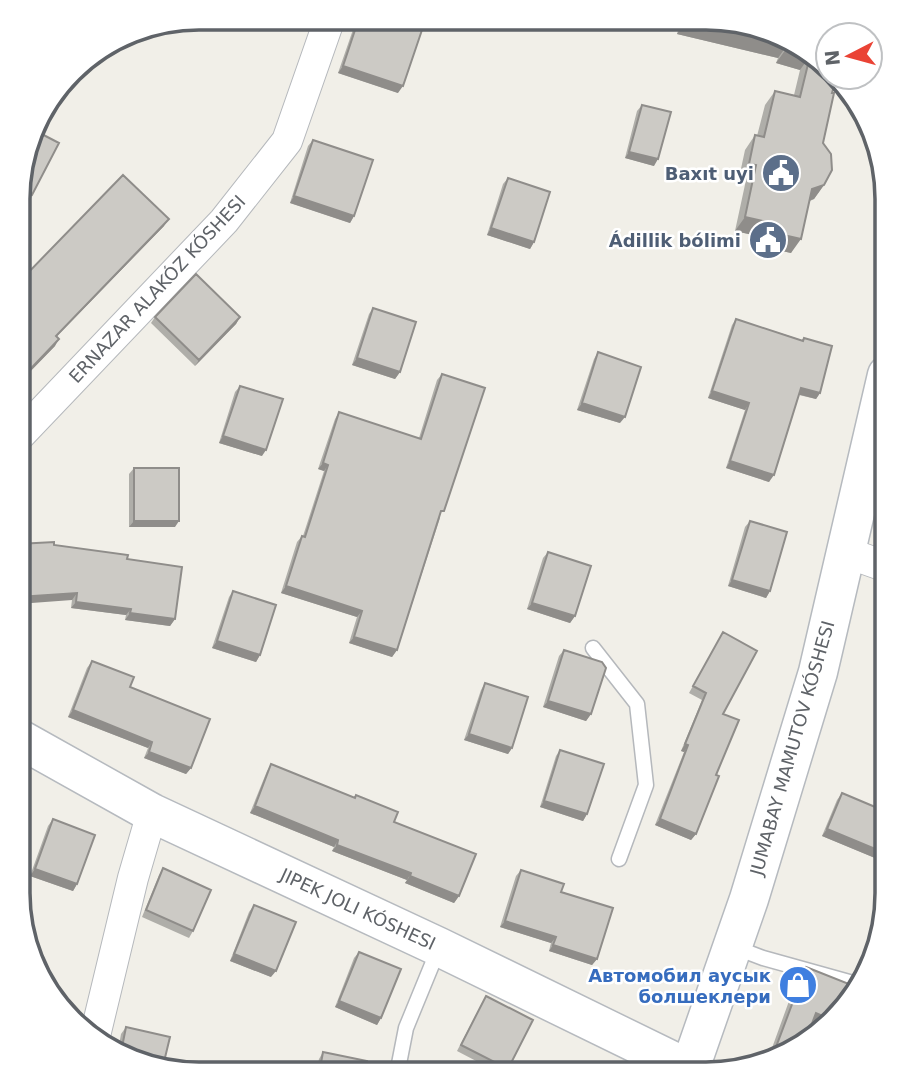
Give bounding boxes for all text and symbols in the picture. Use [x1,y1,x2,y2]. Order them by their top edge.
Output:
north arrow [814,21,884,91]
text: N [820,49,844,67]
public building icon: Baxıt uyi [760,152,802,194]
place label: Baxıt uyi [665,163,754,184]
street label: ERNAZAR ALAKÓZ KÓSHESI [65,191,249,387]
public building icon: Ádillik bólimi [747,219,789,261]
place label: Ádillik bólimi [609,230,741,251]
street label: JUMABAY MAMUTOV KÓSHESI [745,618,838,879]
street label: JIPEK JOLI KÓSHESI [276,863,439,954]
shop icon: Автомобил аусык болшеклери [777,964,819,1006]
place label: Автомобил аусык болшеклери [588,965,771,1007]

